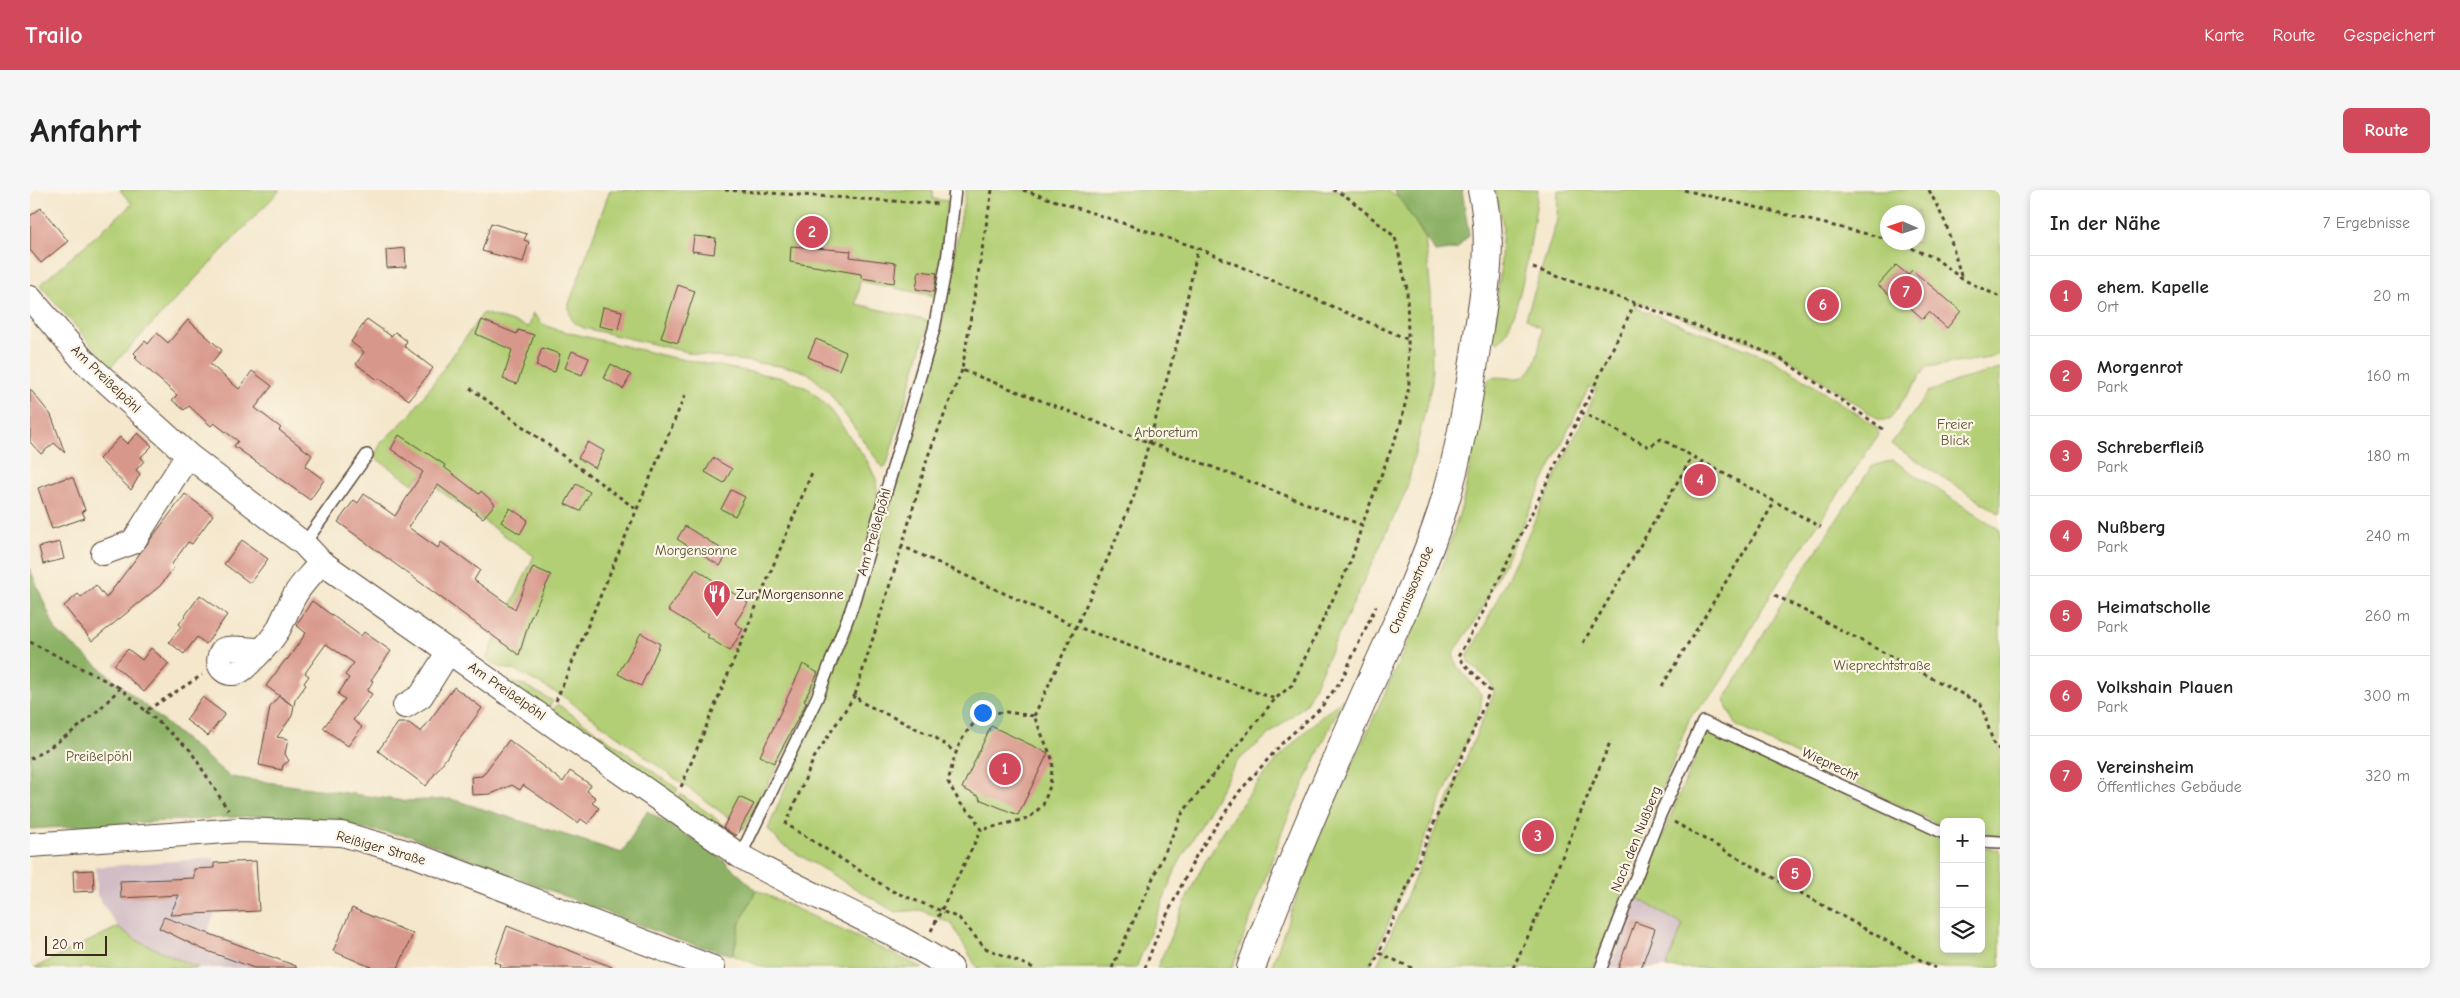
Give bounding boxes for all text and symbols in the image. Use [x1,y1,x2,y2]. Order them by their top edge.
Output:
text: Trailo [25,21,83,49]
text: Karte [2204,25,2244,46]
text: Route [2272,25,2315,46]
text: Gespeichert [2343,25,2435,46]
button: Route [2343,108,2430,153]
text: Anfahrt [30,110,141,151]
north arrow [1880,205,1925,250]
text: In der Nähe [2050,211,2160,235]
pin: 2 [796,213,828,251]
text: 7 Ergebnisse [2323,214,2410,232]
pin: 7 [1890,273,1922,311]
text: ehem. Kapelle [2097,276,2209,298]
pin: 6 [1807,286,1839,324]
text: 1 [2063,287,2069,305]
text: 20 m [2373,287,2410,305]
text: Ort [2097,298,2118,316]
street label: Am Preißelpöhl [68,341,144,417]
text: Morgenrot [2097,356,2183,378]
text: 2 [2062,367,2070,385]
text: 160 m [2367,367,2410,385]
text: Park [2097,378,2128,396]
park label: Freier Blick [1937,416,1974,449]
park label: Arboretum [1134,424,1198,441]
text: Schreberfleiß [2097,436,2204,458]
text: 3 [2062,447,2070,465]
text: 180 m [2367,447,2410,465]
text: Park [2097,458,2128,476]
pin: 4 [1684,461,1716,499]
street label: Am Preißelpöhl [853,486,895,578]
text: Nußberg [2097,516,2166,538]
text: 4 [2062,527,2070,545]
text: 240 m [2366,527,2410,545]
text: Park [2097,538,2128,556]
park label: Morgensonne [655,542,737,559]
street label: Chamissostraße [1385,544,1437,636]
restaurant icon: Zur Morgensonne [702,579,732,618]
place label: Zur Morgensonne [736,586,844,603]
text: Heimatscholle [2097,596,2211,618]
text: 5 [2062,607,2070,625]
text: 260 m [2365,607,2410,625]
text: Park [2097,618,2128,636]
park label: Wieprechtstraße [1833,657,1931,674]
street label: Am Preißelpöhl [465,658,549,724]
text: Volkshain Plauen [2097,676,2233,698]
text: 6 [2062,687,2070,705]
text: 300 m [2364,687,2410,705]
text: Park [2097,698,2128,716]
your location [970,700,996,726]
street label: Wieprecht [1799,744,1862,785]
park label: Preißelpöhl [66,748,132,765]
pin: 1 [989,750,1021,788]
text: Vereinsheim [2097,756,2194,778]
text: 7 [2062,767,2070,785]
text: 320 m [2365,767,2410,785]
text: Öffentliches Gebäude [2097,778,2242,796]
street label: Nach den Nußberg [1607,783,1665,895]
pin: 3 [1522,817,1554,855]
map controls [1940,818,1985,953]
button: + [1940,818,1985,863]
street label: Reißiger Straße [334,827,428,869]
pin: 5 [1779,855,1811,893]
button: − [1940,863,1985,908]
button: layers [1940,908,1985,953]
scale bar [45,933,108,956]
text: 20 m [52,936,84,953]

